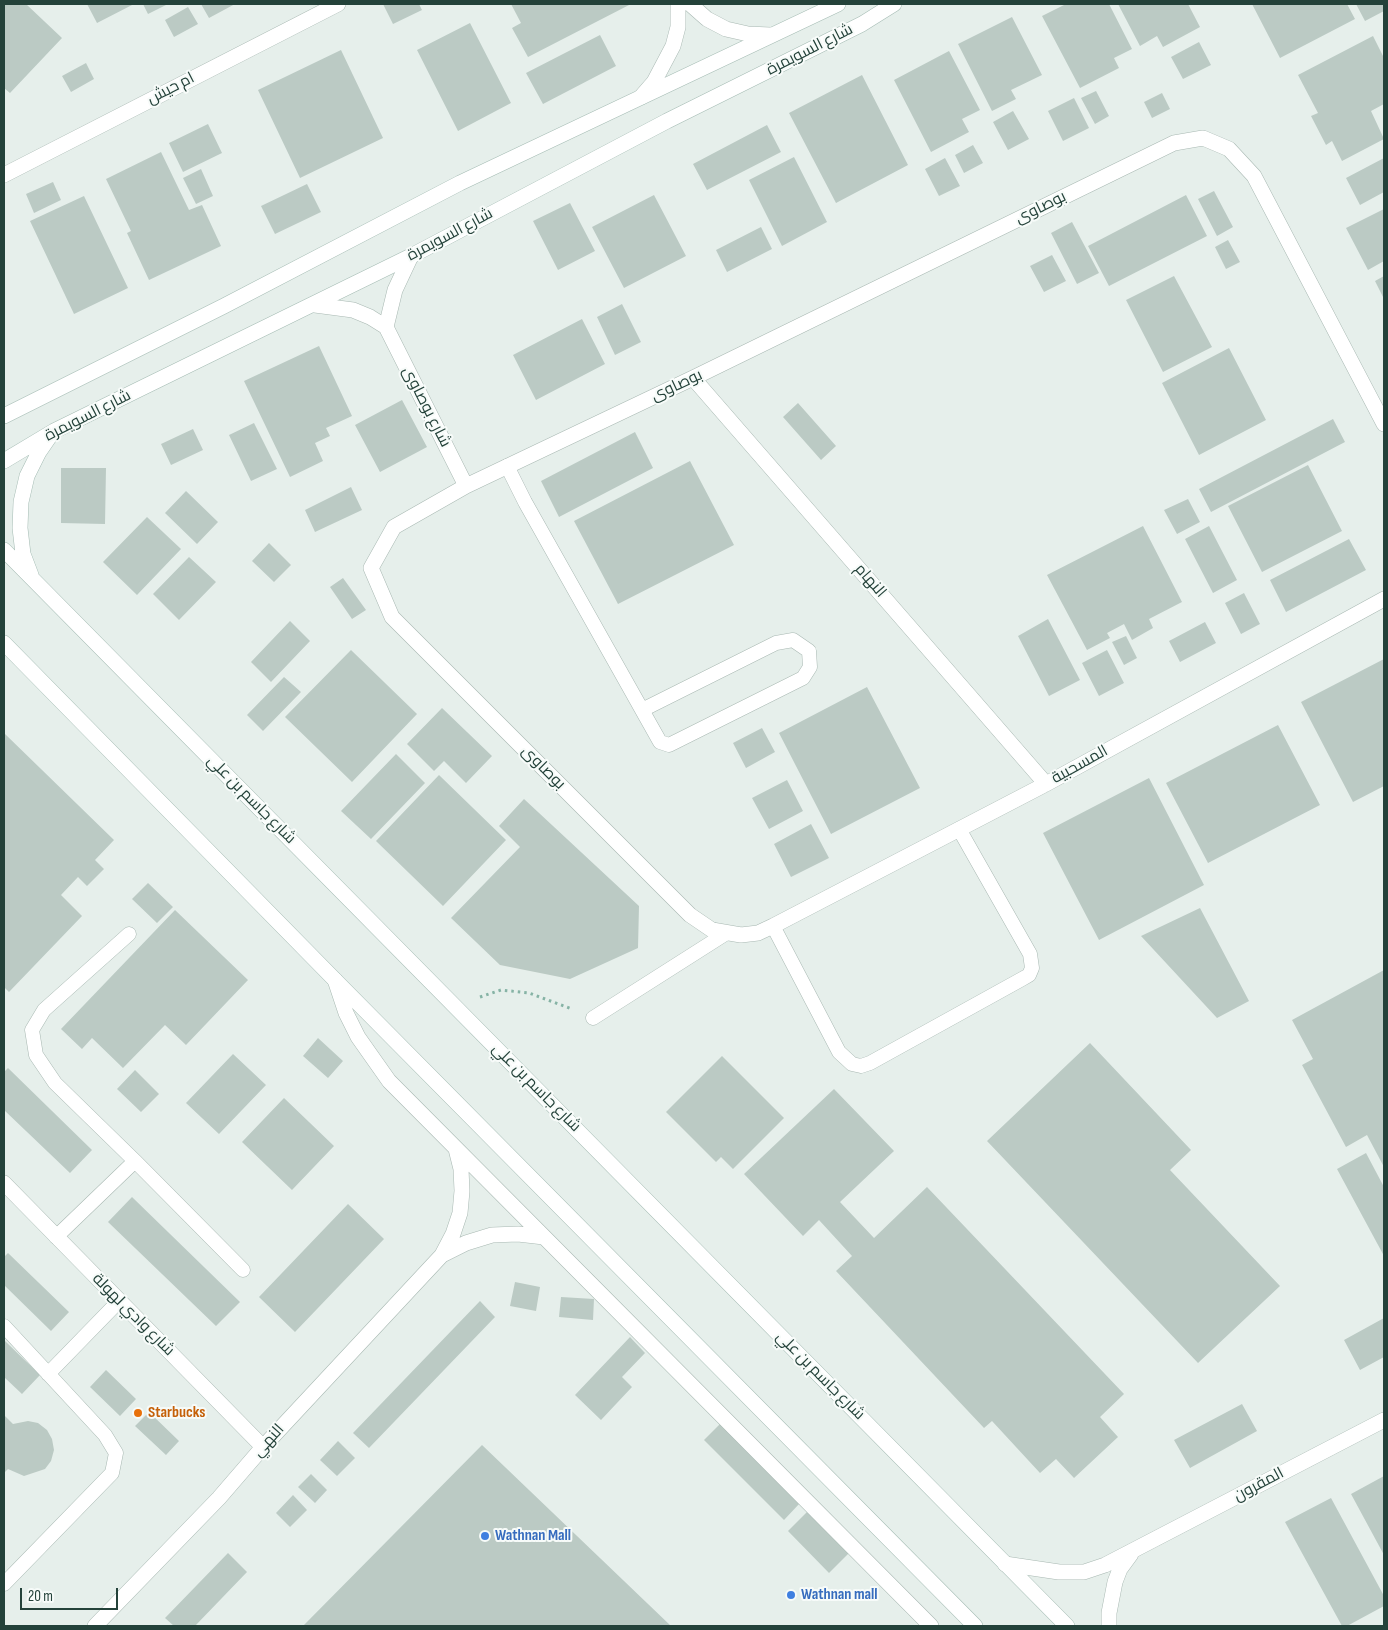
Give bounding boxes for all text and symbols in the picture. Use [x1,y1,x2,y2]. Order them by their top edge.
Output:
street label: شارع السويمرة [764,20,856,80]
street label: ام حيش [144,69,198,109]
street label: بوصاوى [1012,187,1070,229]
street label: شارع السويمرة [404,204,496,266]
street label: شارع بوصاوى [397,363,455,451]
street label: بوصاوى [648,366,706,406]
street label: شارع السويمرة [42,386,134,446]
street label: النهام [850,560,890,602]
street label: بوصاوى [517,742,569,794]
street label: المسحبية [1048,742,1112,788]
street label: شارع جاسم بن علي [203,752,299,848]
street label: شارع جاسم بن علي [488,1040,584,1136]
street label: شارع وادي لهولة [88,1270,178,1360]
street label: شارع جاسم بن علي [772,1328,868,1424]
place label: Starbucks [148,1403,205,1423]
marker: Starbucks [132,1407,144,1419]
street label: النهي [249,1420,289,1462]
street label: المقرون [1231,1464,1287,1506]
place label: Wathnan Mall [495,1526,571,1546]
marker: Wathnan Mall [479,1530,491,1542]
scale bar [22,1578,120,1610]
place label: Wathnan mall [801,1585,878,1605]
text: 20 m [28,1587,53,1606]
marker: Wathnan mall [785,1589,797,1601]

